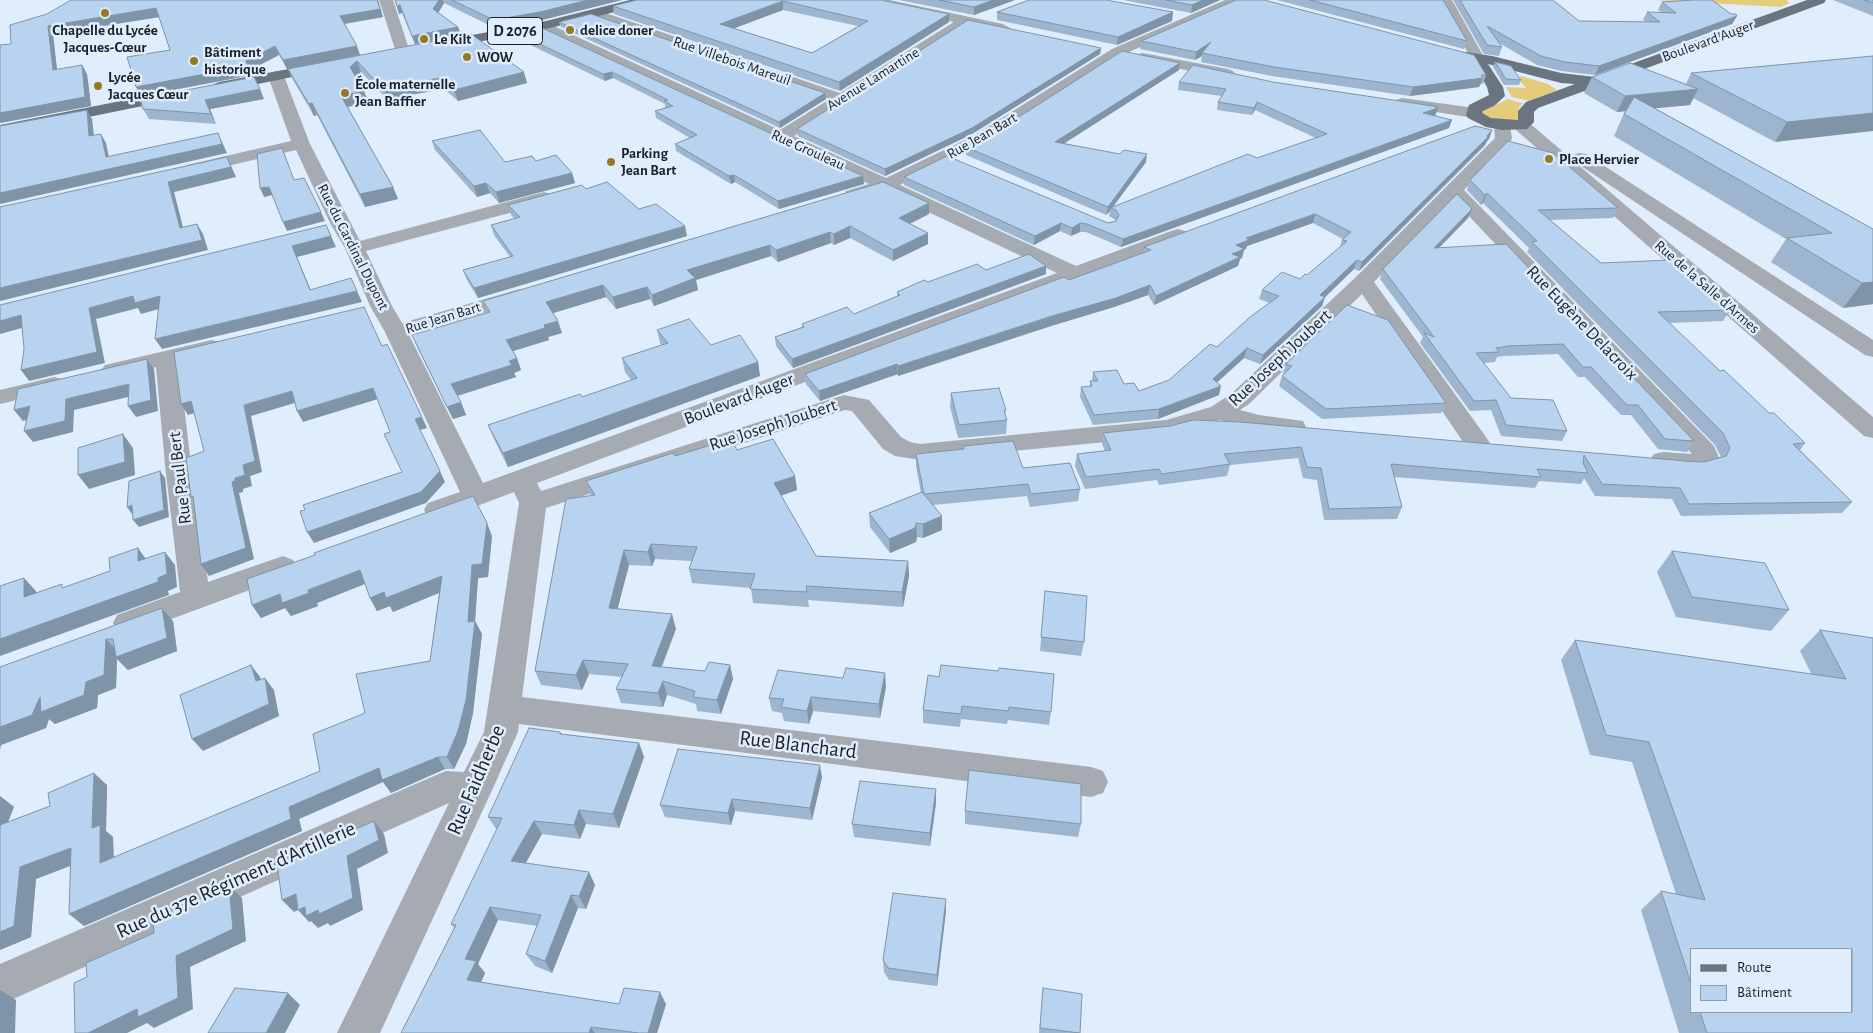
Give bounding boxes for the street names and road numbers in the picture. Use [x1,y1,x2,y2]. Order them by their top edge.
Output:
street label: Boulevard Auger [1660,16,1756,66]
road number: D 2076 [488,18,542,44]
street label: Rue Villebois Mareuil [671,32,793,90]
street label: Avenue Lamartine [823,43,923,115]
street label: Rue Jean Bart [944,109,1020,163]
street label: Rue Grouleau [768,126,848,174]
street label: Rue du Cardinal Dupont [313,181,393,313]
street label: Rue de la Salle d'Armes [1651,237,1763,337]
street label: Rue Eugène Delacroix [1522,261,1642,385]
street label: Rue Jean Bart [403,298,483,338]
street label: Rue Joseph Joubert [1224,305,1336,411]
street label: Boulevard Auger [681,368,797,430]
street label: Rue Joseph Joubert [706,394,840,456]
street label: Rue Paul Bert [164,430,196,526]
street label: Rue Faidherbe [442,721,510,839]
street label: Rue Blanchard [738,725,858,765]
street label: Rue du 37e Régiment d'Artillerie [113,816,359,944]

